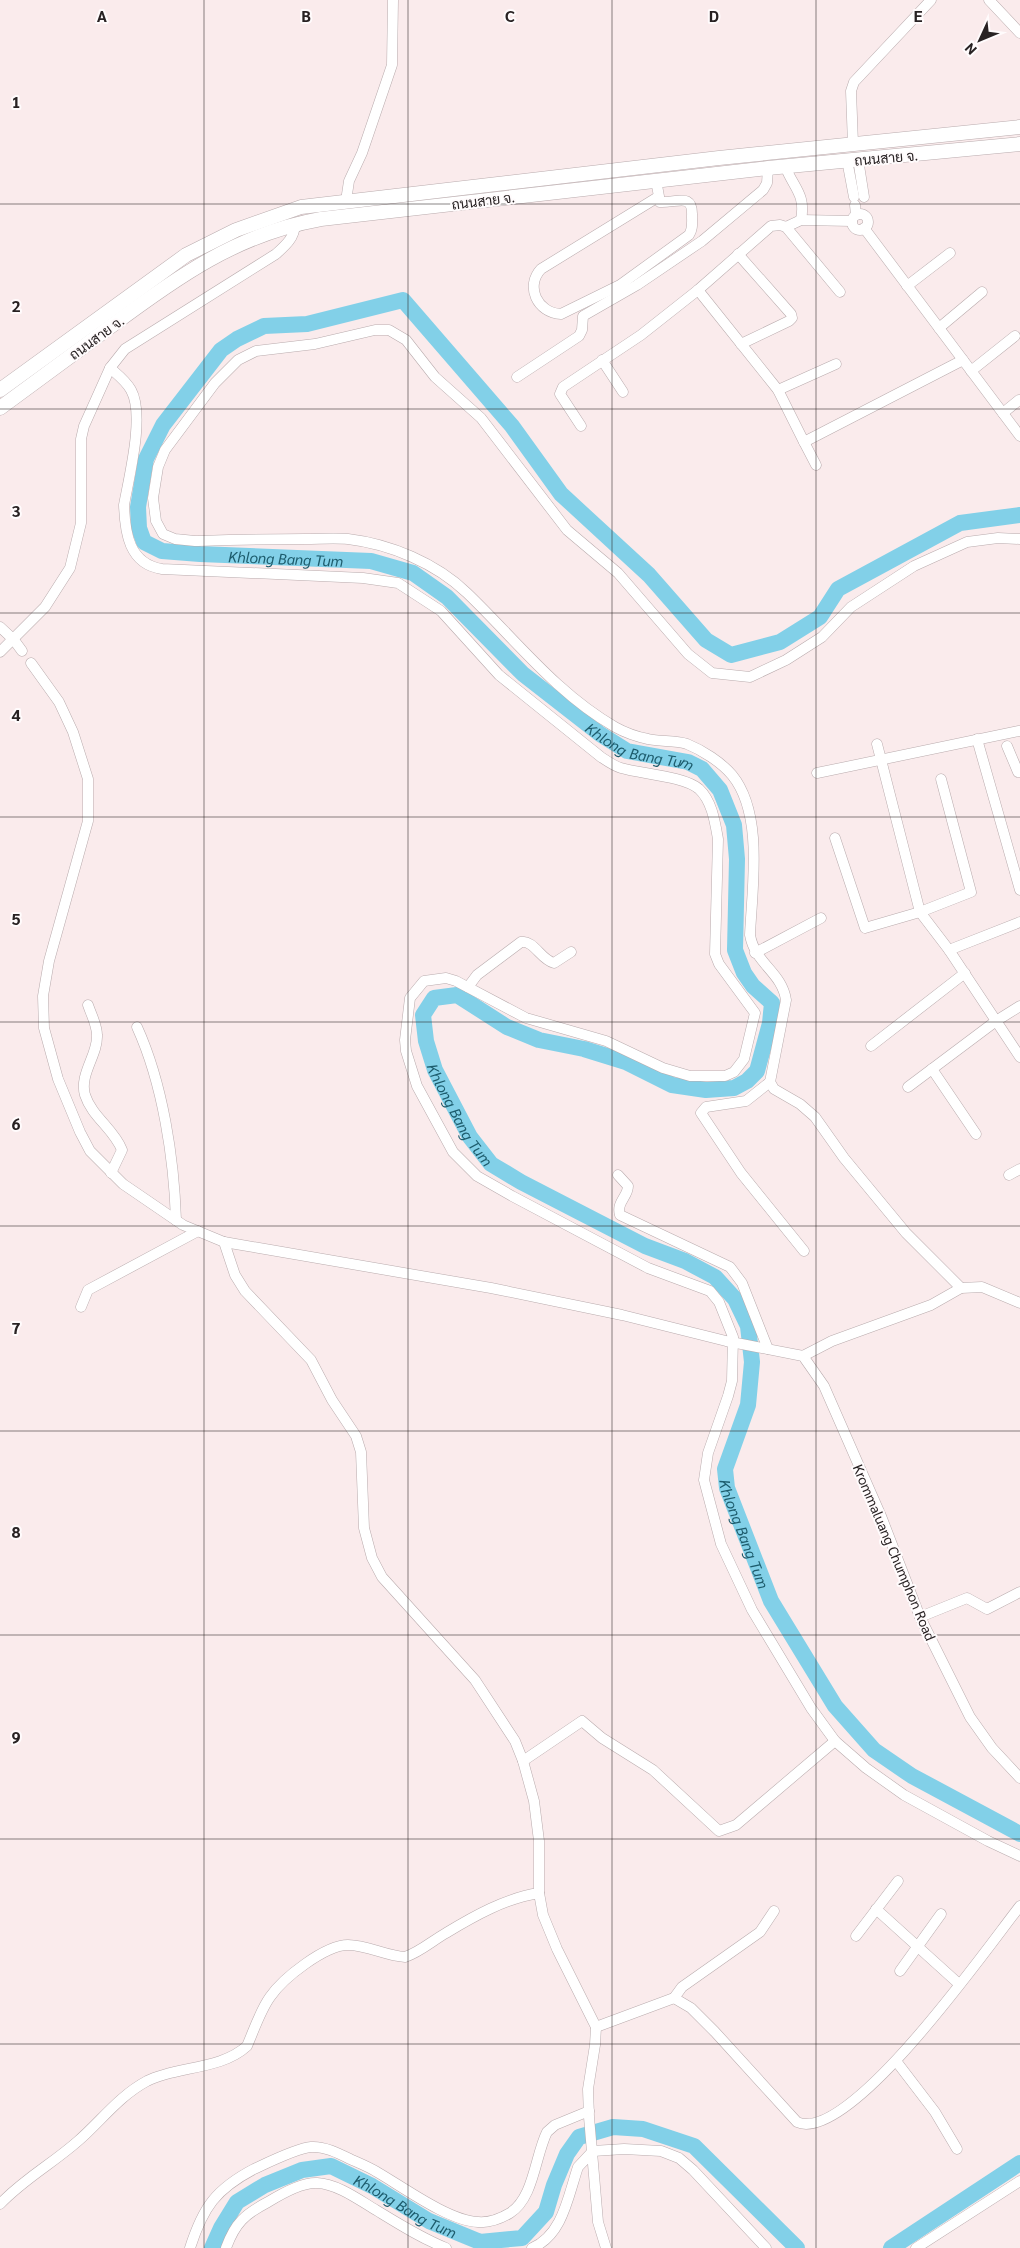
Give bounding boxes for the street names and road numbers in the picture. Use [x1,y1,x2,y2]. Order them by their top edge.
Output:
street label: ถนนสาย จ. [854,145,918,169]
street label: ถนนสาย จ. [450,187,516,213]
street label: ถนนสาย จ. [65,311,127,363]
street label: Krommaluang Chumphon Road [850,1461,940,1643]

